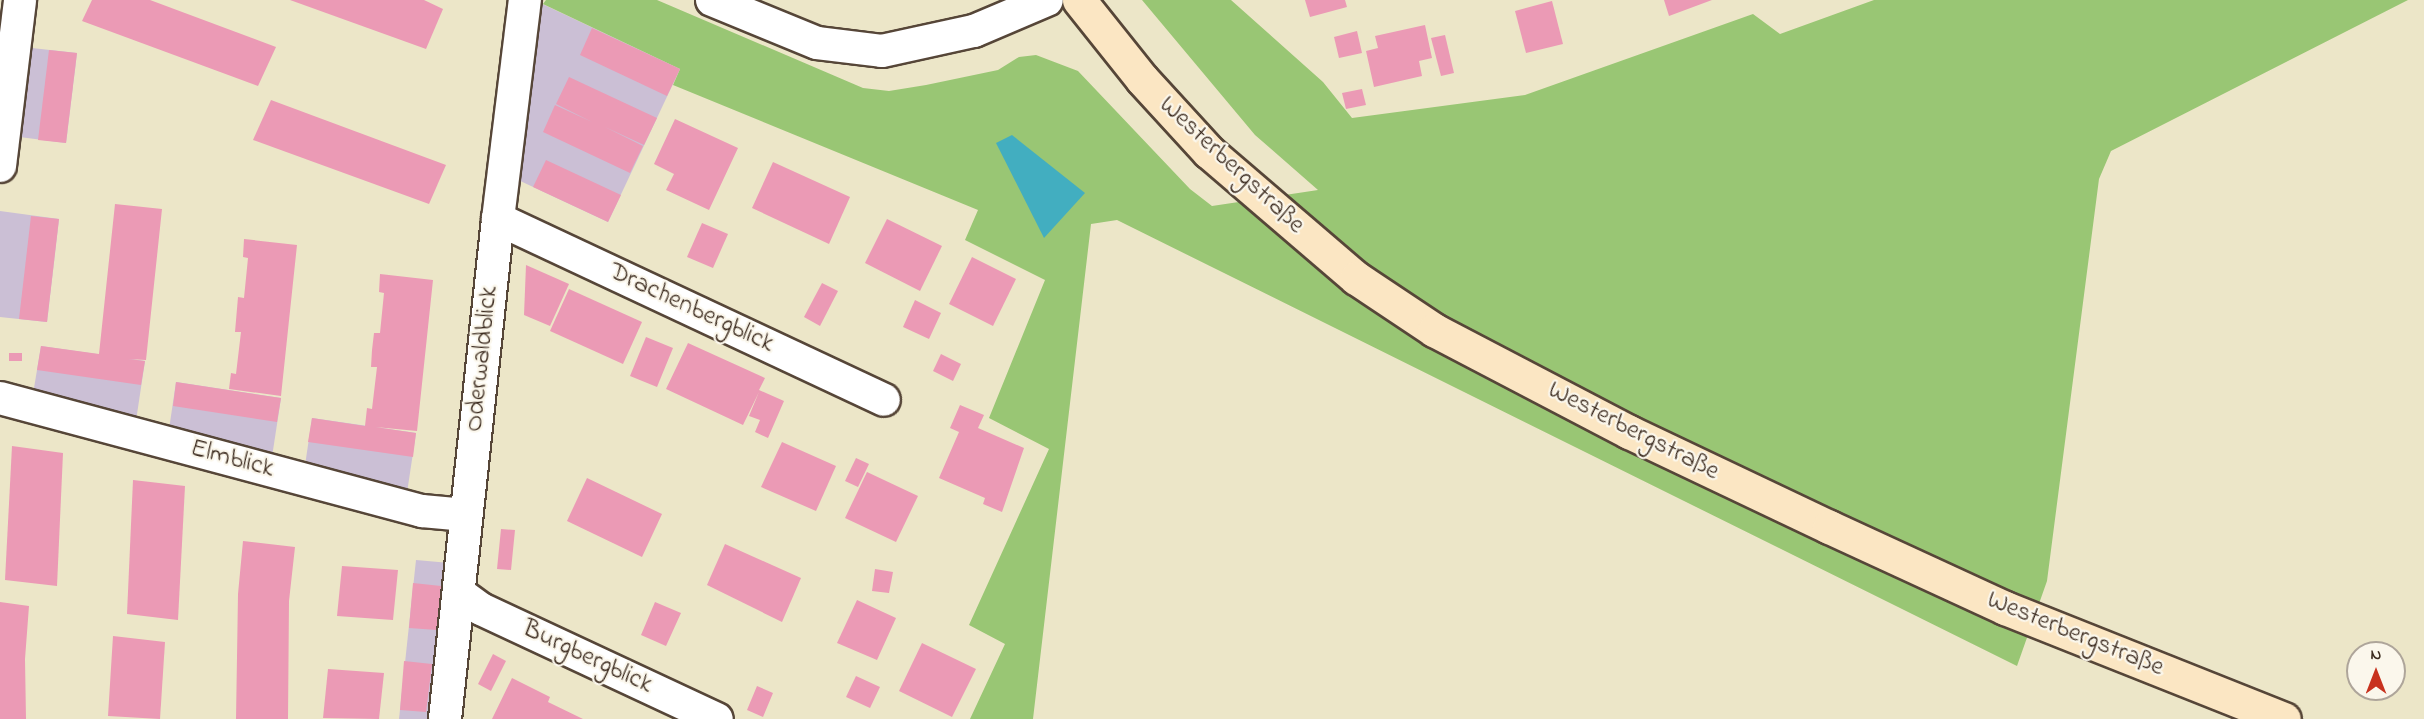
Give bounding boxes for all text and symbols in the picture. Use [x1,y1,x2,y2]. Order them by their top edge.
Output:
street label: Westerbergstraße [1152,91,1310,241]
street label: Drachenbergblick [603,257,779,361]
street label: Oderwaldblick [460,285,506,433]
street label: Westerbergstraße [1542,375,1724,489]
street label: Elmblick [187,434,277,486]
street label: Westerbergstraße [1982,585,2168,685]
street label: Burgbergblick [517,614,657,702]
north arrow [2346,641,2406,701]
text: N [2371,643,2381,667]

